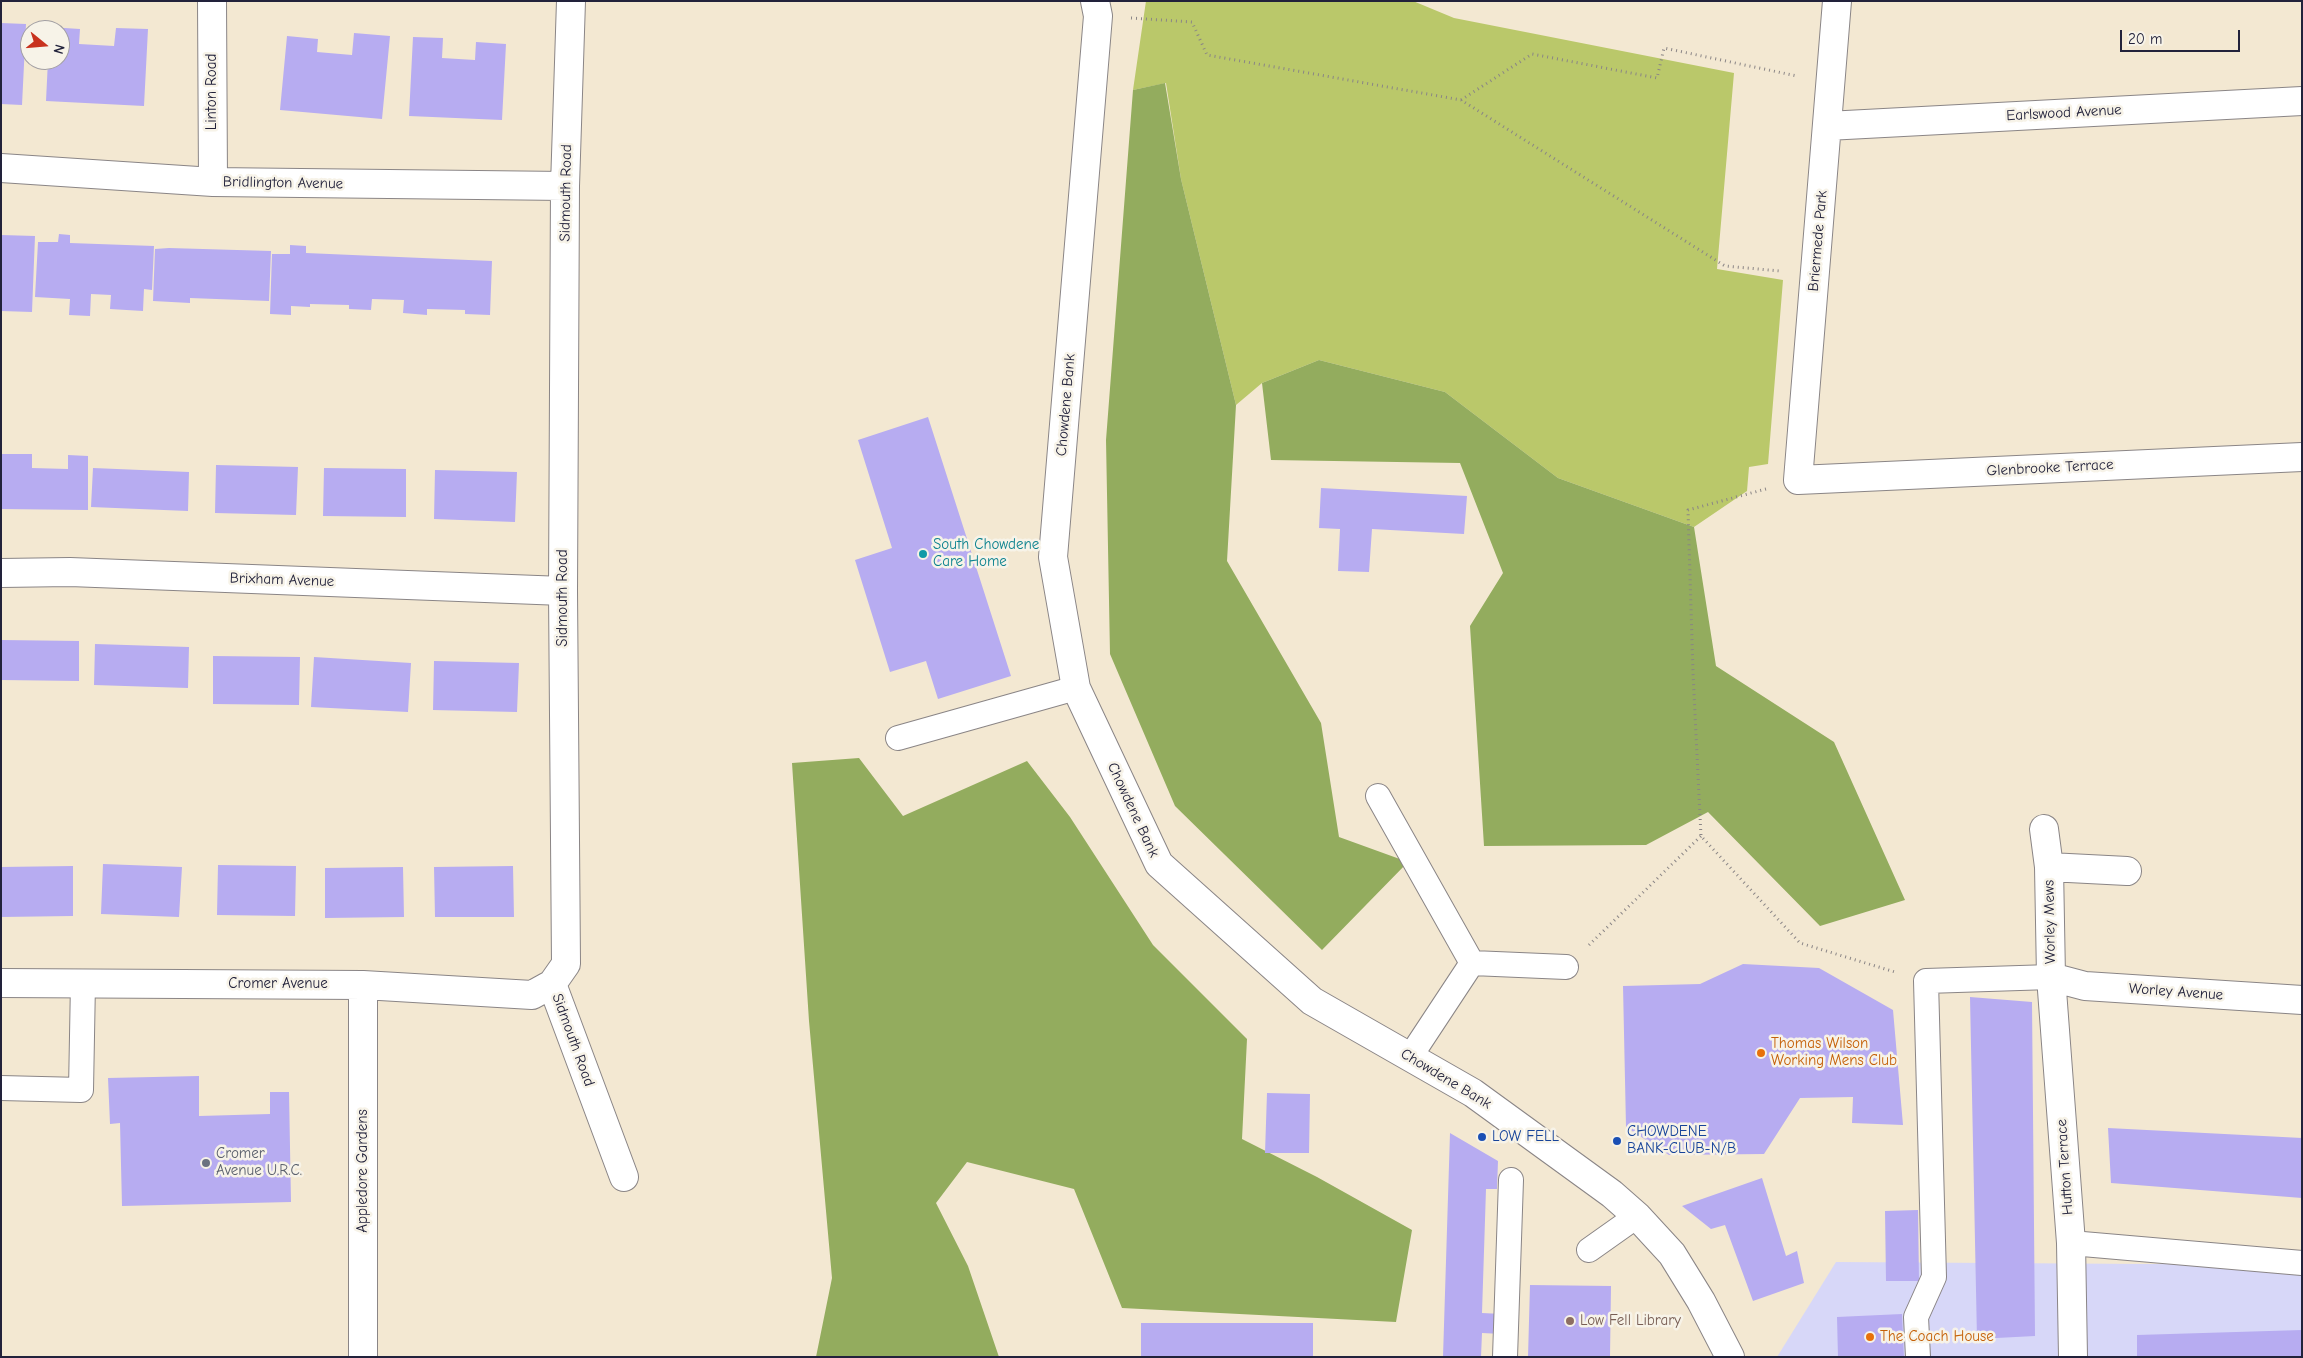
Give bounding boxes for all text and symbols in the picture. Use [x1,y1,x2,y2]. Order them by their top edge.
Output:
north arrow [20,20,70,70]
scale bar [2123,20,2243,52]
text: 20 m [2128,30,2162,48]
text: N [49,42,68,56]
street label: Linton Road [203,54,221,130]
street label: Earlswood Avenue [2006,101,2122,125]
street label: Sidmouth Road [556,144,576,242]
street label: Bridlington Avenue [223,173,343,193]
street label: Briermede Park [1805,190,1831,292]
street label: Chowdene Bank [1053,353,1079,457]
street label: Glenbrooke Terrace [1986,456,2114,480]
place label: South Chowdene Care Home [933,536,1039,571]
marker: South Chowdene Care Home [917,548,929,560]
street label: Sidmouth Road [554,549,572,647]
street label: Brixham Avenue [229,569,335,591]
street label: Chowdene Bank [1103,760,1163,860]
street label: Worley Mews [2040,880,2060,964]
street label: Cromer Avenue [228,975,328,993]
street label: Worley Avenue [2128,980,2224,1004]
street label: Sidmouth Road [548,991,598,1089]
place label: Thomas Wilson Working Mens Club [1771,1035,1897,1070]
street label: Chowdene Bank [1397,1045,1495,1113]
marker: Thomas Wilson Working Mens Club [1755,1047,1767,1059]
street label: Appledore Gardens [354,1109,372,1233]
street label: Hutton Terrace [2053,1118,2077,1216]
place label: CHOWDENE BANK-CLUB-N/B [1627,1123,1736,1158]
place label: LOW FELL [1492,1128,1559,1146]
marker: LOW FELL [1476,1131,1488,1143]
marker: CHOWDENE BANK-CLUB-N/B [1611,1135,1623,1147]
place label: Cromer Avenue U.R.C. [216,1145,302,1180]
marker: Cromer Avenue U.R.C. [200,1157,212,1169]
place label: Low Fell Library [1580,1312,1681,1330]
marker: Low Fell Library [1564,1315,1576,1327]
place label: The Coach House [1880,1328,1994,1346]
marker: The Coach House [1864,1331,1876,1343]

